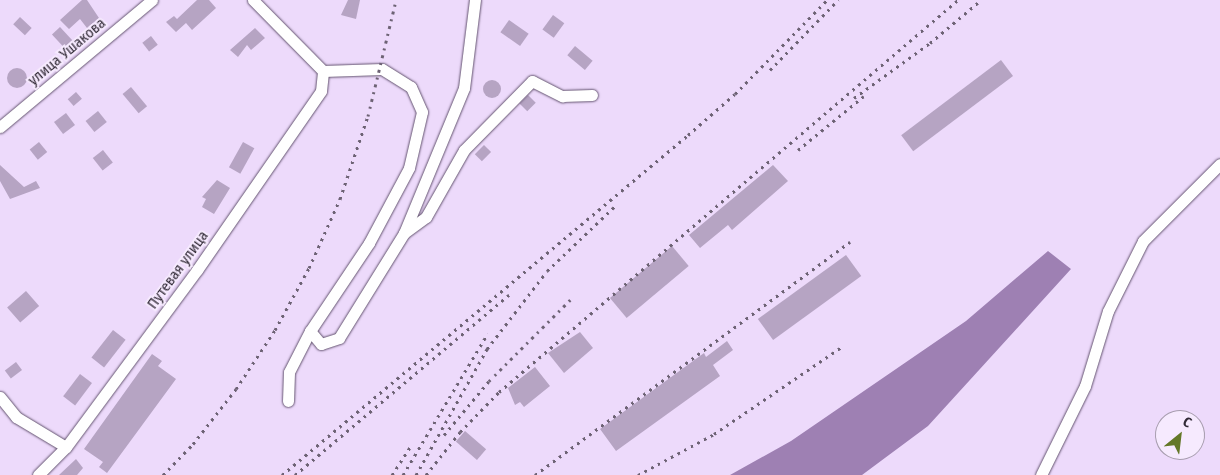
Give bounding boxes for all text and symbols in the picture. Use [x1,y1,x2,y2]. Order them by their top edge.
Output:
street label: улица Ушакова [25,14,109,90]
street label: Путевая улица [144,227,212,313]
north arrow [1155,410,1205,460]
text: С [1180,413,1194,432]

